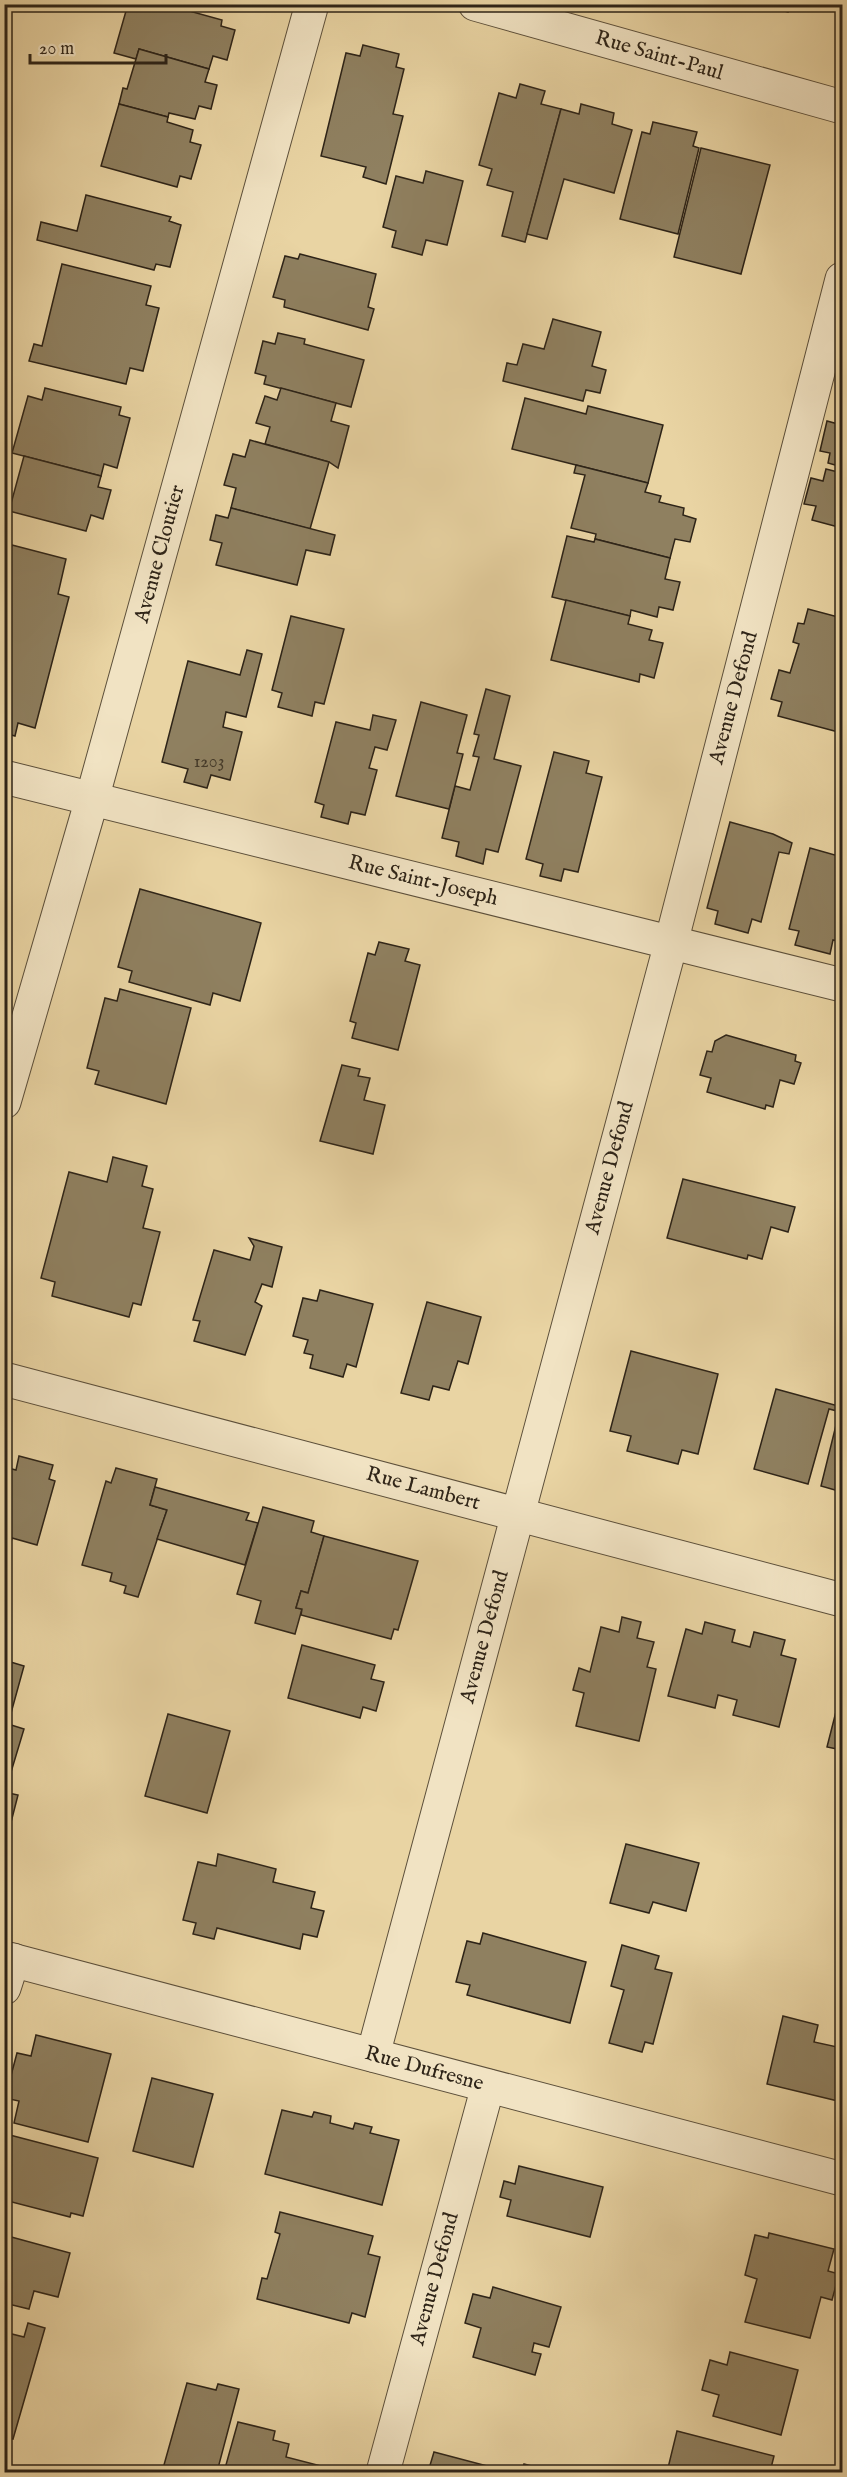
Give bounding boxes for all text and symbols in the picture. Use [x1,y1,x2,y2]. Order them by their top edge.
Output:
street label: Rue Saint-Paul [592,25,727,87]
scale bar [30,27,166,65]
text: 20 m [39,38,74,61]
street label: Avenue Cloutier [128,482,191,627]
street label: Avenue Defond [703,628,765,768]
house number: 1203 [194,751,224,774]
street label: Rue Saint-Joseph [345,849,501,913]
street label: Avenue Defond [579,1098,641,1238]
street label: Rue Lambert [363,1461,483,1517]
street label: Avenue Defond [454,1567,516,1707]
street label: Rue Dufresne [362,2040,487,2098]
street label: Avenue Defond [404,2209,466,2349]

